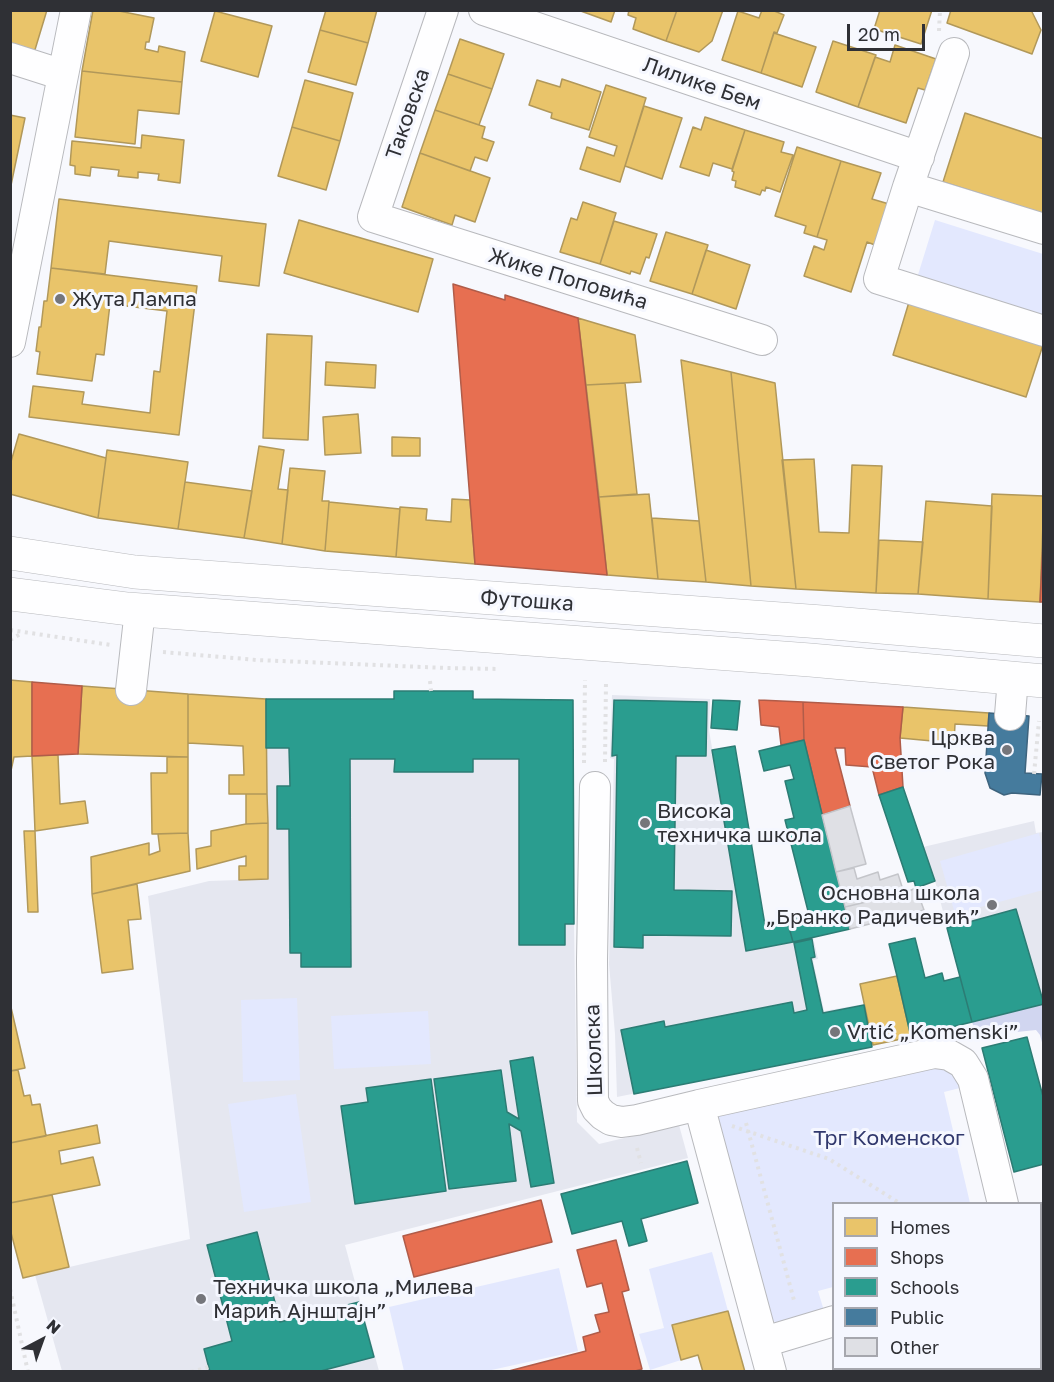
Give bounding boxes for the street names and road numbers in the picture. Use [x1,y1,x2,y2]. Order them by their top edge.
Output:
street label: Лилике Бем [640,52,764,116]
street label: Таковска [381,65,435,163]
street label: Жике Поповића [485,243,651,315]
street label: Футошка [479,585,575,617]
street label: Школска [580,1004,608,1096]

